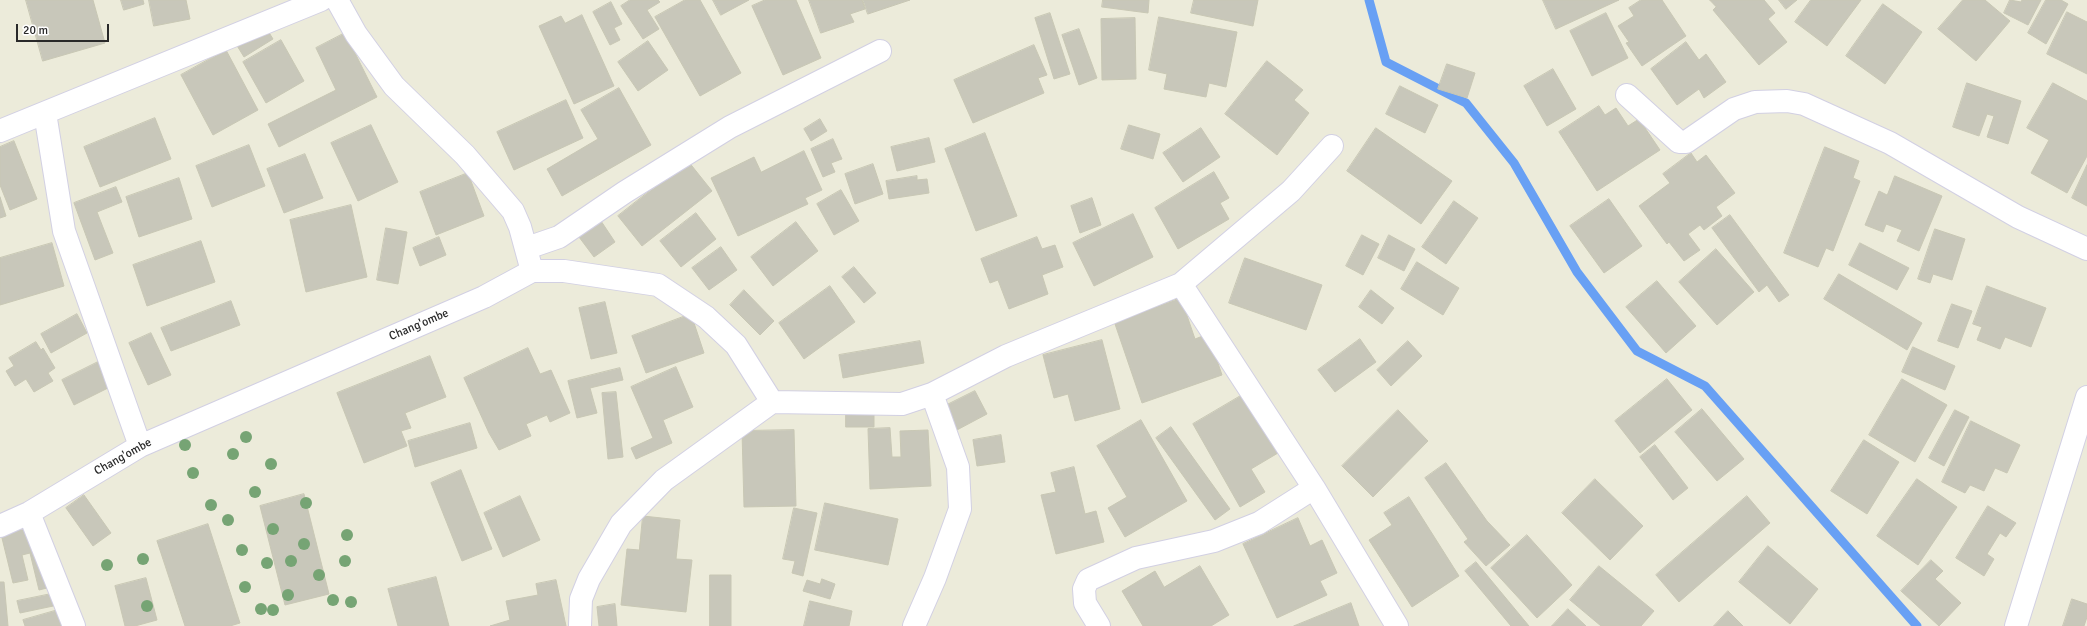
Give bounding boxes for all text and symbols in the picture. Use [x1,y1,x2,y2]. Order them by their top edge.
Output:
scale bar [18,16,111,42]
text: 20 m [23,23,48,38]
street label: Chang'ombe [387,306,451,344]
street label: Chang'ombe [92,435,154,479]

